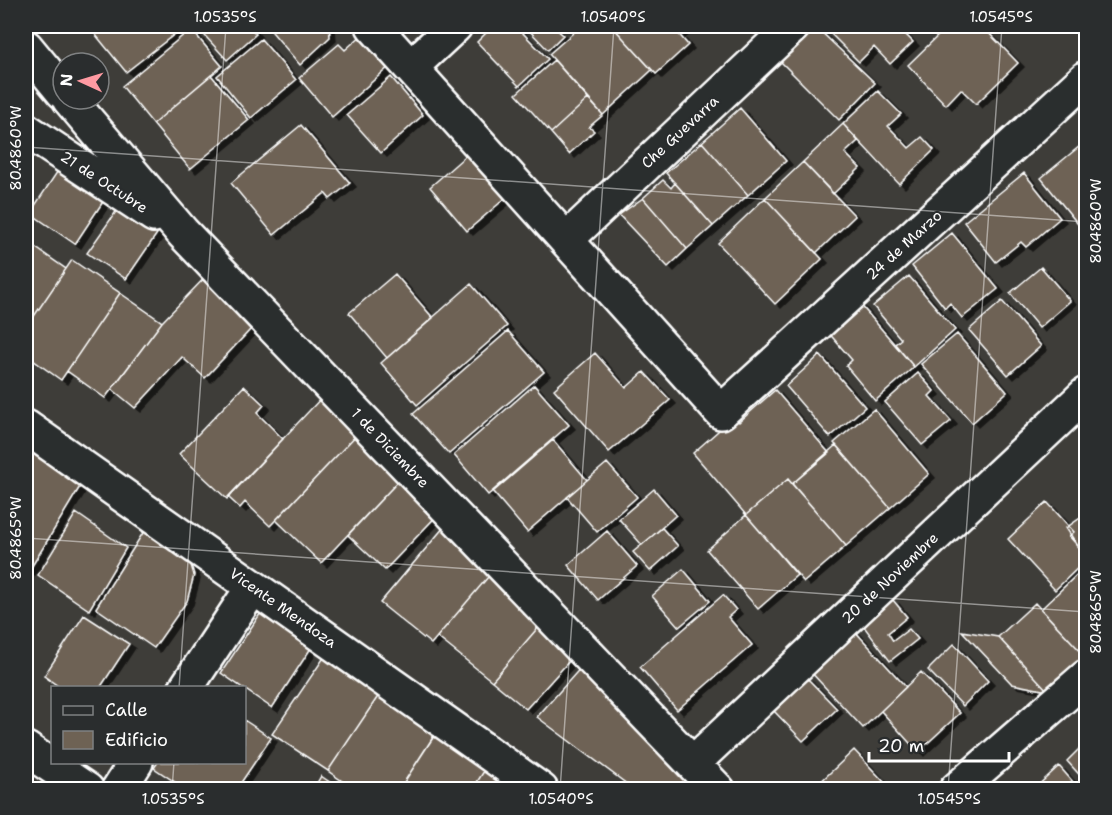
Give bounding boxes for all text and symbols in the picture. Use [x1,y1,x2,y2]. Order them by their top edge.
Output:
text: 1.0535°S [193,7,257,27]
text: 1.0540°S [580,7,646,27]
text: 1.0545°S [969,7,1033,27]
north arrow [51,51,111,111]
text: N [56,73,77,87]
street label: Che Guevarra [637,91,723,173]
text: 80.4860°W [6,105,26,191]
street label: 21 de Octubre [56,146,152,218]
text: 80.4860°W [1086,178,1106,264]
street label: 24 de Marzo [862,206,946,284]
street label: 1 de Diciembre [347,404,433,492]
text: 80.4865°W [6,496,26,580]
street label: 20 de Noviembre [837,528,943,628]
street label: Vicente Mendoza [226,564,341,653]
text: 80.4865°W [1086,570,1106,654]
legend [51,686,246,764]
text: Calle [105,698,148,722]
scale bar [869,725,1008,763]
text: Edificio [105,728,168,752]
text: 20 m [878,734,924,758]
text: 1.0535°S [141,789,205,809]
text: 1.0540°S [528,789,594,809]
text: 1.0545°S [917,789,981,809]

